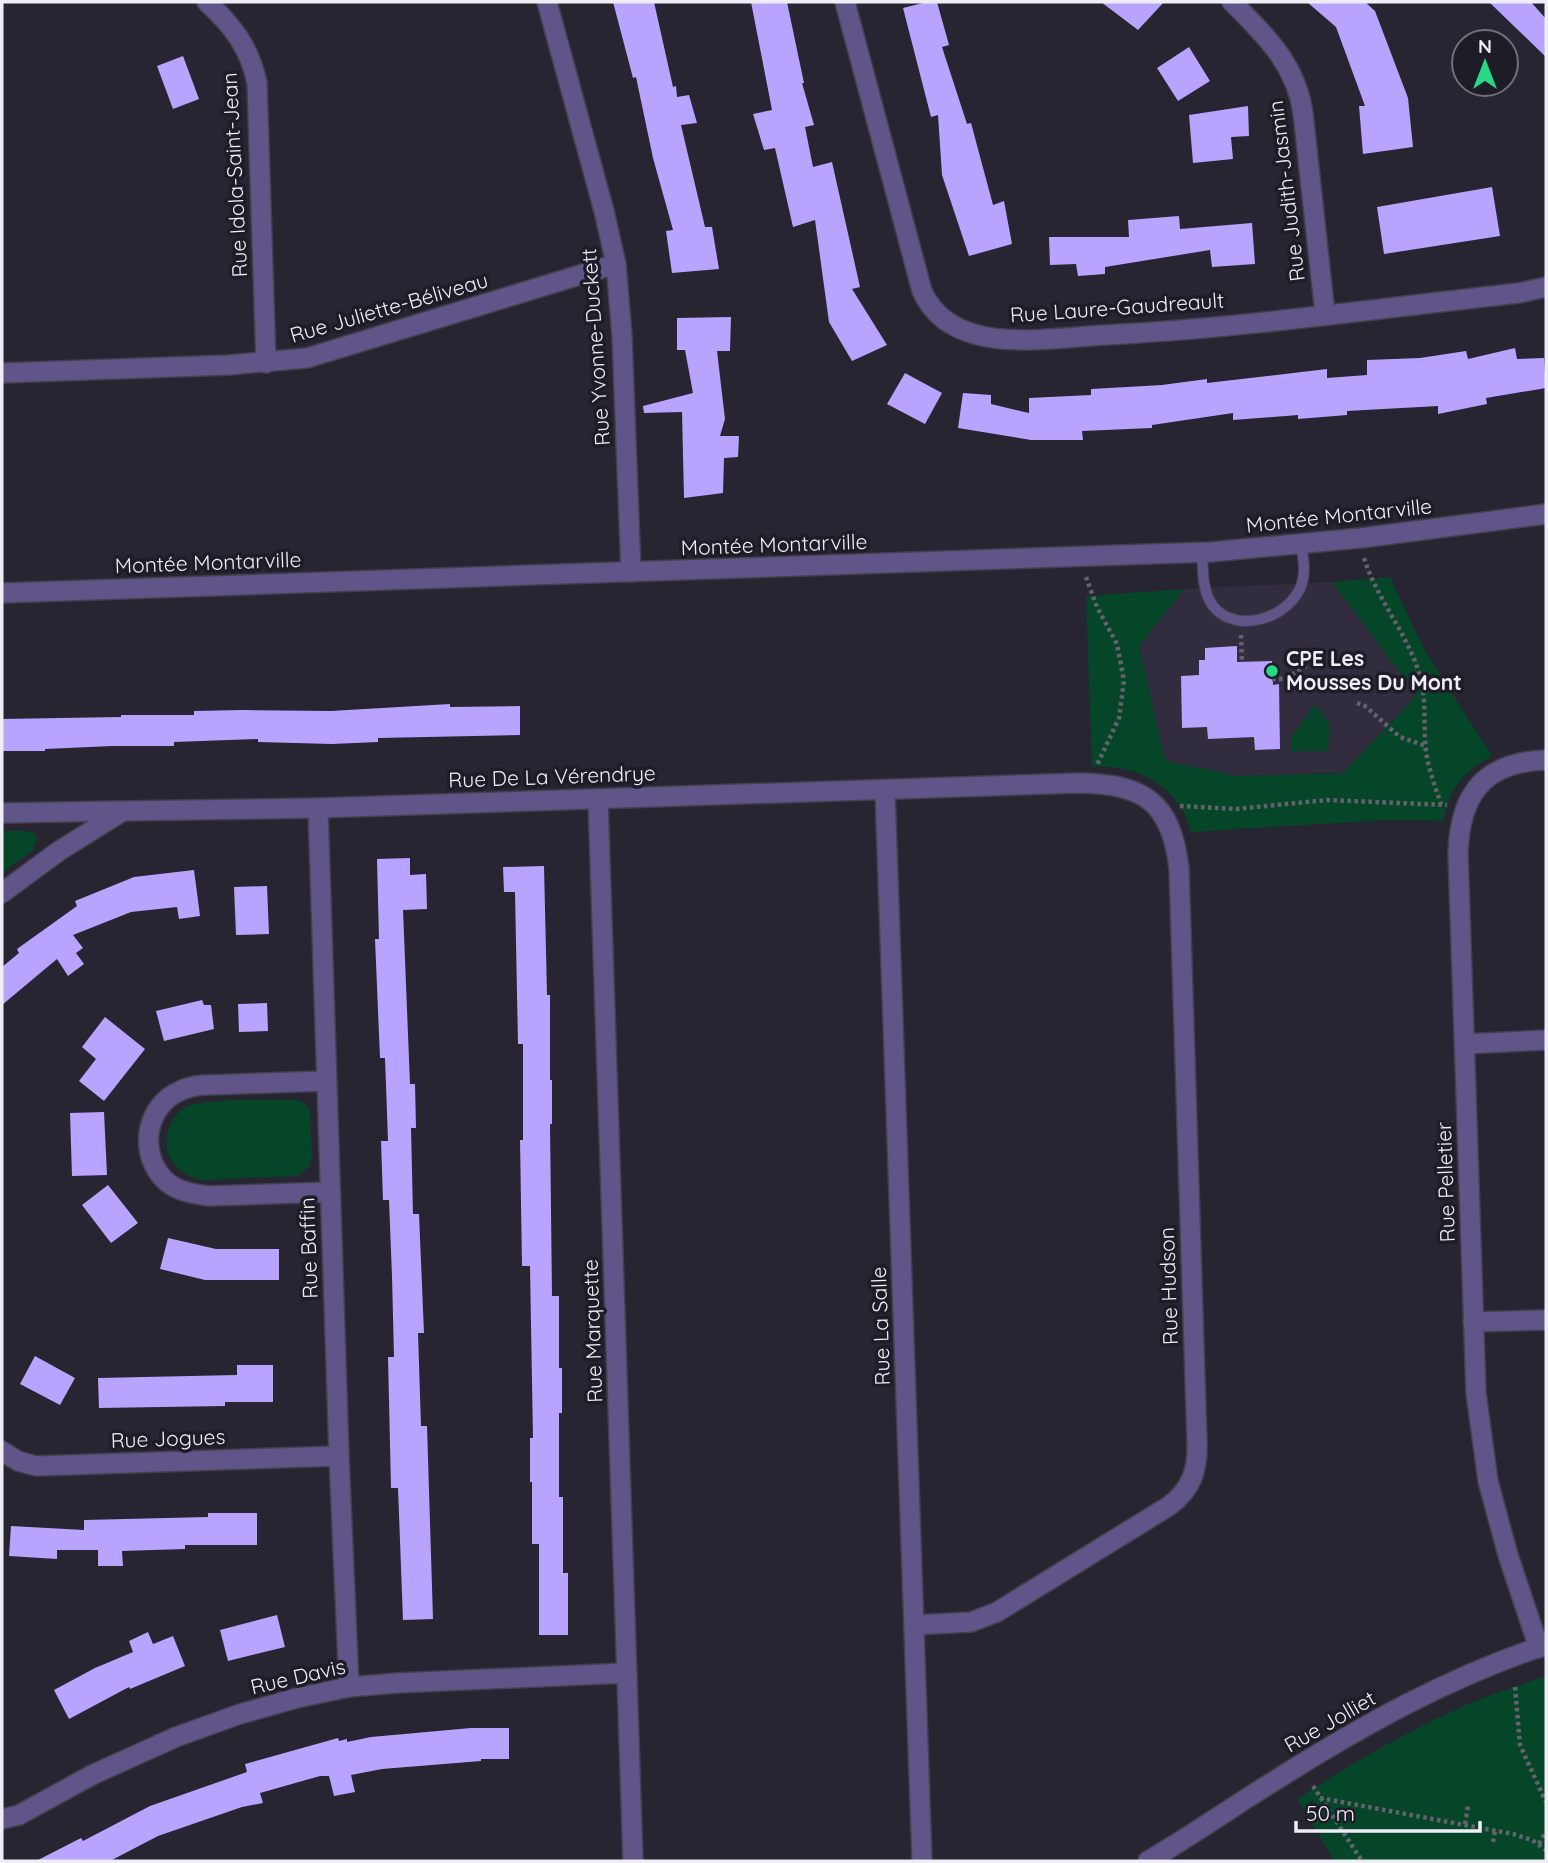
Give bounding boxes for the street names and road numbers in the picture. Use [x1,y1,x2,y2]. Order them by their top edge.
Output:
street label: Rue Idola-Saint-Jean [216,72,252,278]
street label: Rue Judith-Jasmin [1262,99,1310,283]
street label: Rue Yvonne-Duckett [575,248,615,447]
street label: Rue Juliette-Béliveau [287,266,491,348]
street label: Rue Laure-Gaudreault [1009,287,1225,327]
street label: Montée Montarville [1245,492,1433,538]
street label: Montée Montarville [680,528,868,560]
street label: Montée Montarville [114,546,302,578]
street label: Rue De La Vérendrye [448,759,656,793]
street label: Rue Pelletier [1430,1121,1460,1243]
street label: Rue Baffin [293,1197,323,1299]
street label: Rue Hudson [1153,1227,1183,1345]
street label: Rue Marquette [577,1259,607,1403]
street label: Rue La Salle [865,1266,895,1386]
street label: Rue Jogues [110,1423,226,1453]
street label: Rue Davis [248,1653,348,1700]
street label: Rue Jolliet [1279,1685,1380,1758]

